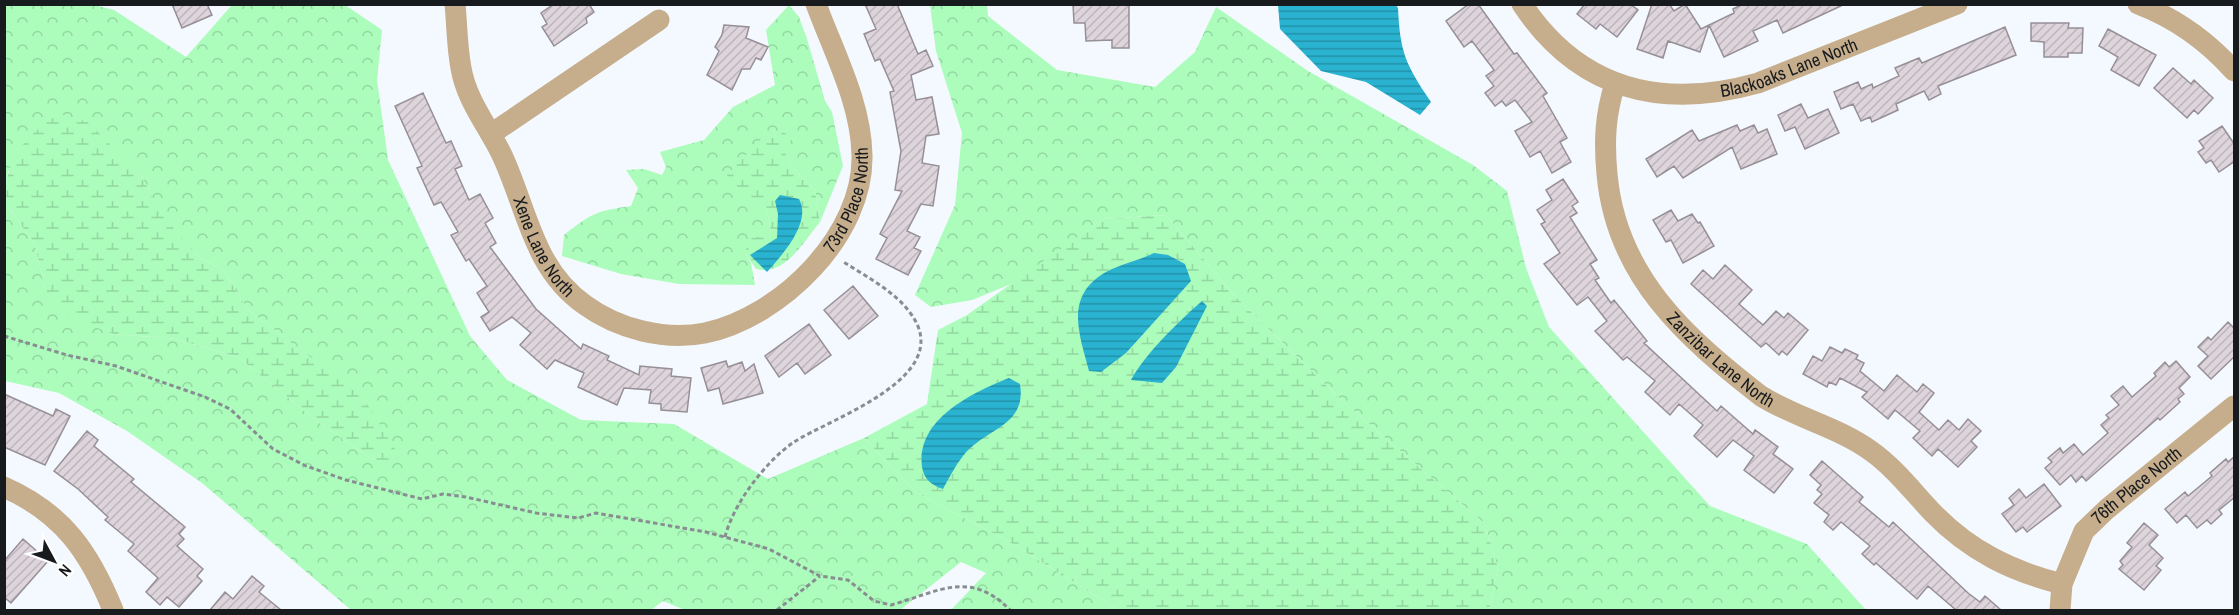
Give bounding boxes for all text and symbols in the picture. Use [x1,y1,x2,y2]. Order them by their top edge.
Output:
street label: Blackoaks Lane North [1718,32,1861,103]
street label: 73rd Place North [817,147,874,257]
street label: Xene Lane North [507,193,580,303]
street label: Zanzibar Lane North [1661,306,1779,413]
street label: 76th Place North [2085,440,2187,530]
north arrow [24,531,84,591]
text: N [54,560,77,582]

